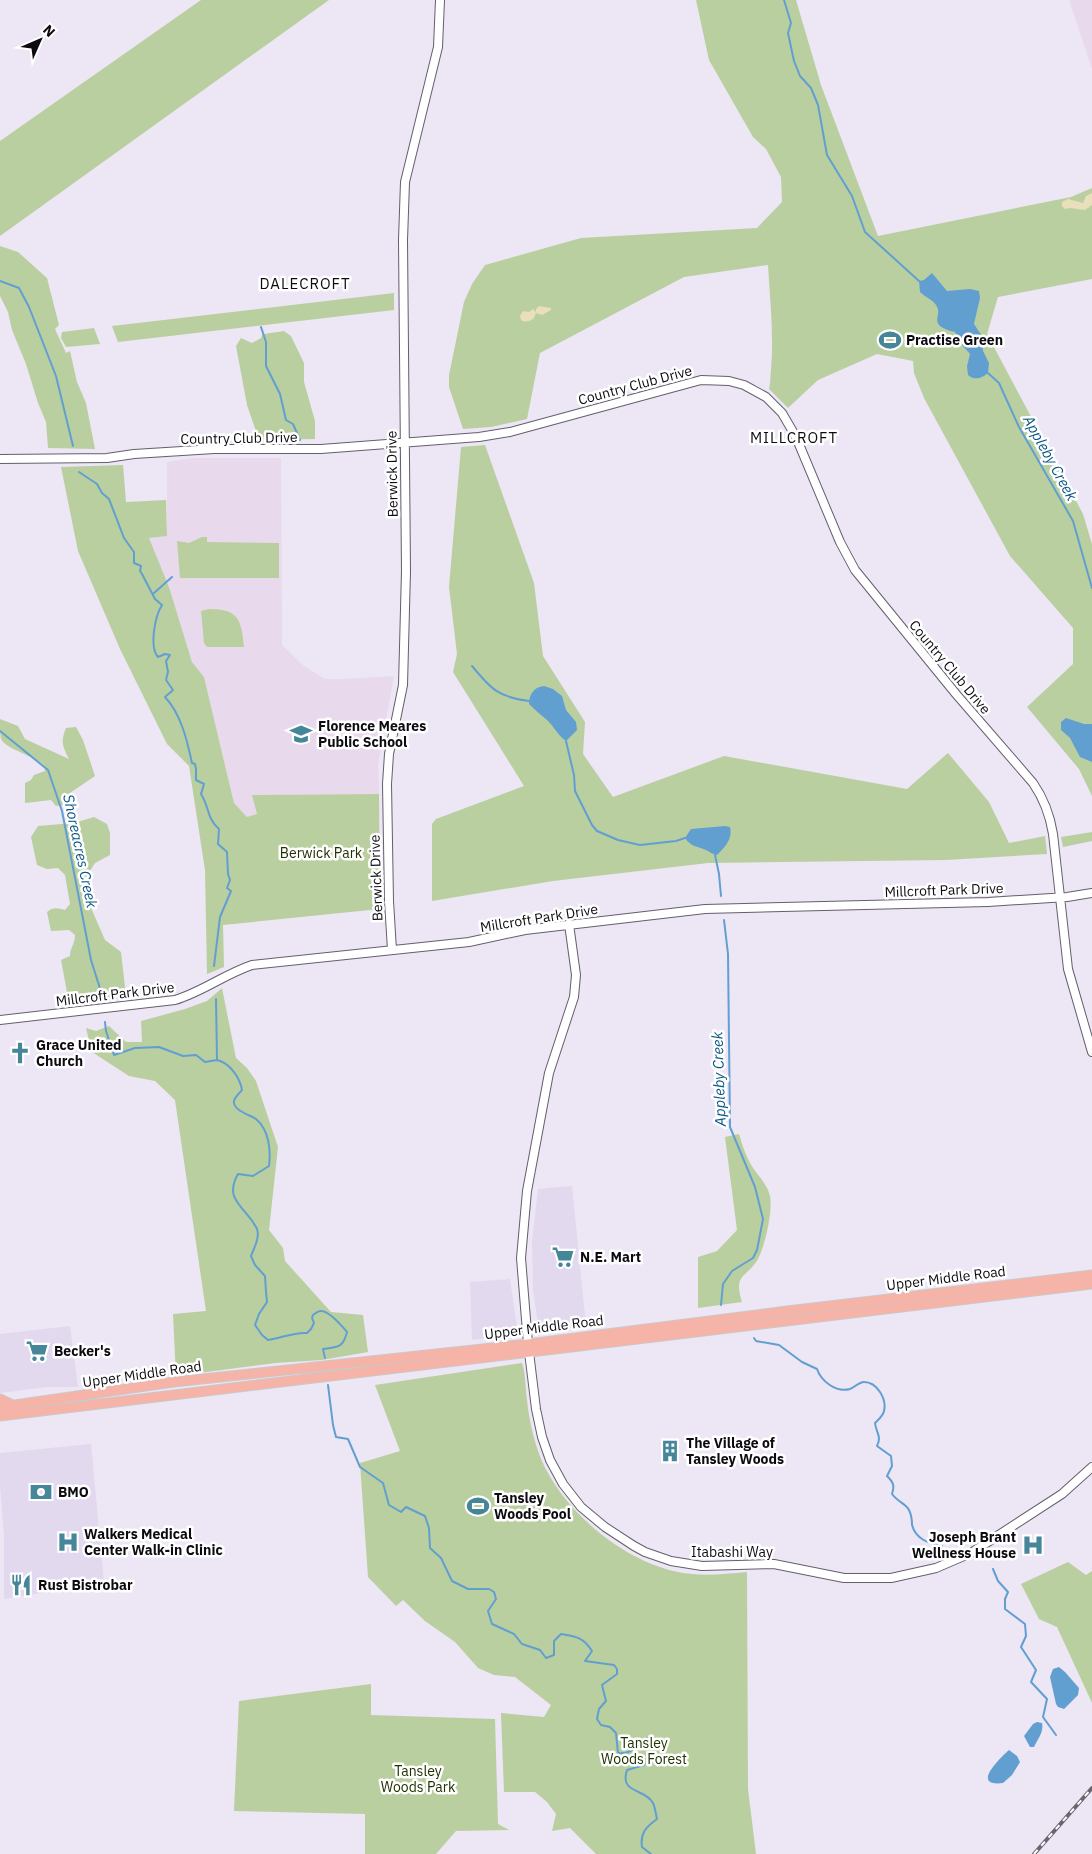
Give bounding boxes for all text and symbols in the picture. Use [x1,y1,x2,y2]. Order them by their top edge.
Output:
north arrow [15,15,65,65]
text: N [39,21,59,41]
district label: DALECROFT [259,274,351,293]
sports icon: Practise Green [877,327,903,353]
place label: Practise Green [906,331,1003,349]
street label: Country Club Drive [576,361,694,409]
water label: Appleby Creek [1019,411,1082,504]
street label: Country Club Drive [180,428,298,448]
district label: MILLCROFT [750,428,838,447]
street label: Berwick Drive [382,430,402,517]
street label: Country Club Drive [905,616,995,718]
place label: Florence Meares Public School [318,717,426,751]
school or university icon: Florence Meares Public School [288,721,314,747]
water label: Shoreacres Creek [59,792,102,910]
street label: Berwick Drive [365,834,387,922]
park label: Berwick Park [280,844,363,862]
street label: Millcroft Park Drive [884,879,1004,901]
street label: Millcroft Park Drive [479,900,600,936]
street label: Millcroft Park Drive [55,978,176,1010]
water label: Appleby Creek [707,1031,730,1128]
place label: Grace United Church [36,1036,122,1070]
church icon: Grace United Church [7,1040,33,1066]
supermarket icon: N.E. Mart [550,1244,576,1270]
place label: N.E. Mart [580,1248,641,1266]
street label: Upper Middle Road [885,1262,1007,1294]
street label: Upper Middle Road [483,1311,605,1343]
supermarket icon: Becker's [24,1338,50,1364]
place label: Becker's [54,1342,111,1360]
street label: Upper Middle Road [81,1357,203,1391]
place label: The Village of Tansley Woods [686,1434,784,1468]
building icon: The Village of Tansley Woods [657,1438,683,1464]
bank icon: BMO [28,1479,54,1505]
place label: BMO [58,1483,89,1501]
place label: Tansley Woods Pool [494,1489,571,1523]
sports icon: Tansley Woods Pool [465,1493,491,1519]
place label: Walkers Medical Center Walk-in Clinic [84,1525,223,1559]
place label: Joseph Brant Wellness House [912,1528,1016,1562]
hospital icon: Walkers Medical Center Walk-in Clinic [55,1529,81,1555]
hospital icon: Joseph Brant Wellness House [1020,1532,1046,1558]
street label: Itabashi Way [691,1543,773,1561]
restaurant icon: Rust Bistrobar [8,1572,34,1598]
place label: Rust Bistrobar [38,1576,133,1594]
park label: Tansley Woods Forest [601,1734,687,1768]
park label: Tansley Woods Park [381,1762,456,1796]

